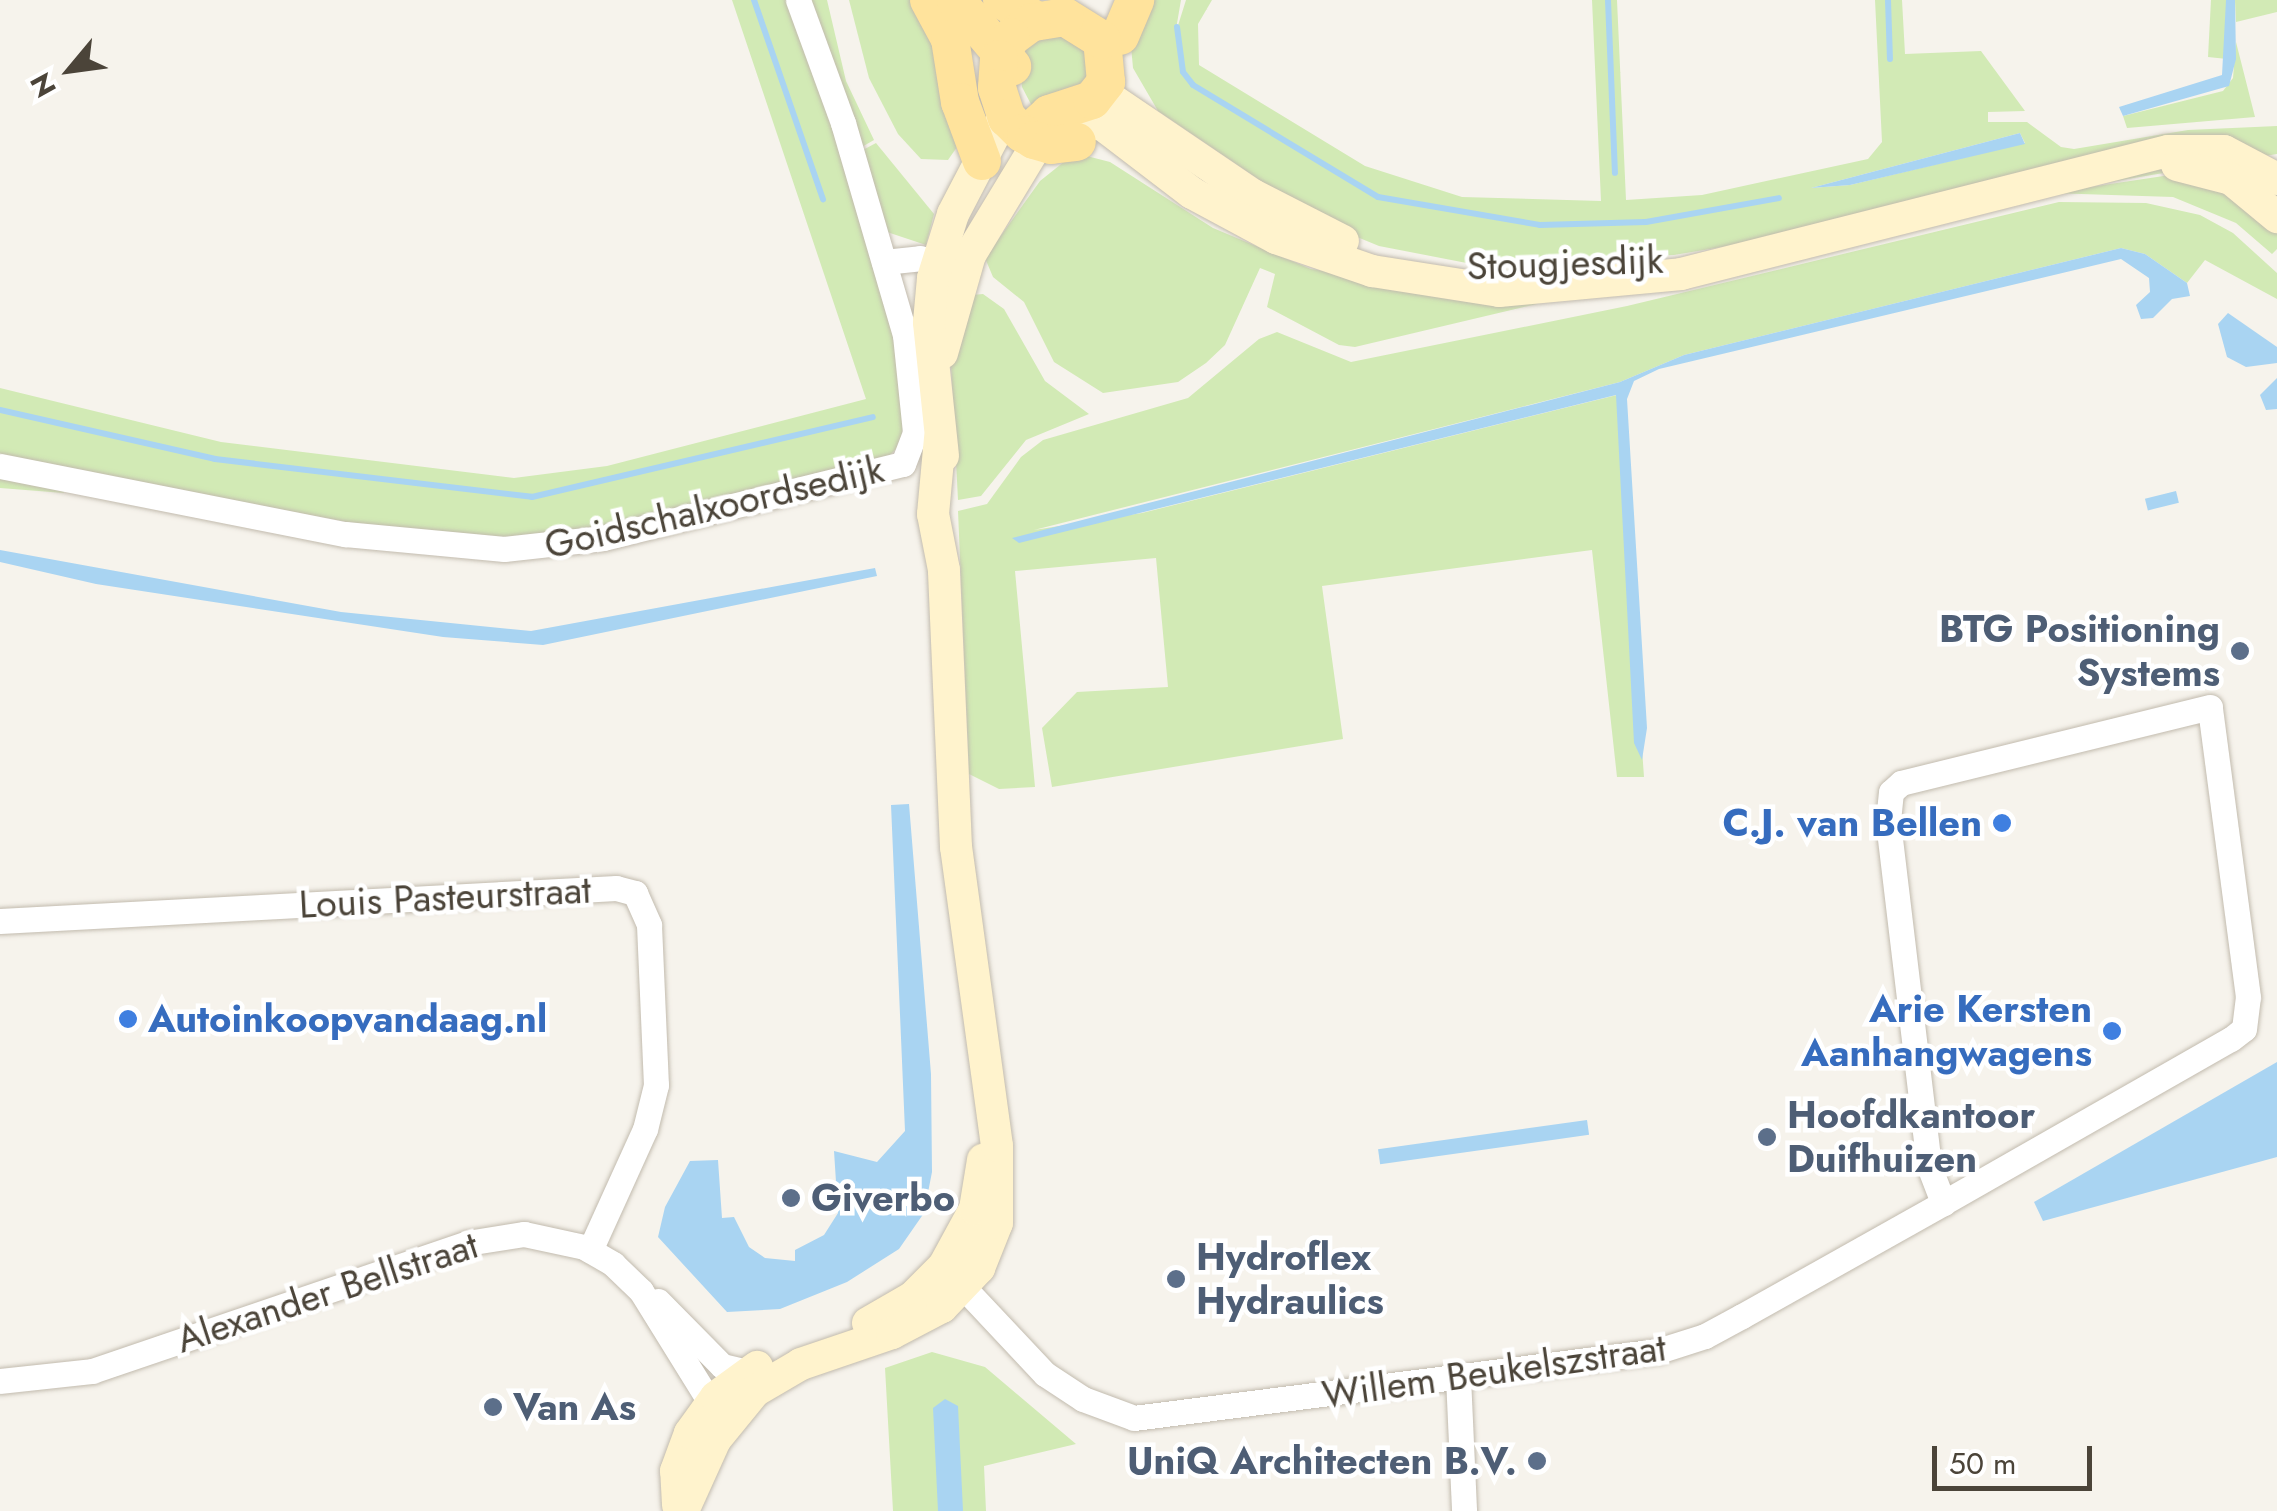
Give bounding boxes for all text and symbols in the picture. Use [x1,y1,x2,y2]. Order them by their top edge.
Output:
north arrow [20,20,120,120]
text: N [20,65,67,104]
street label: Stougjesdijk [1466,237,1664,289]
street label: Goidschalxoordsedijk [540,446,888,568]
place label: BTG Positioning Systems [1939,606,2220,696]
marker: BTG Positioning Systems [2229,640,2251,662]
place label: C.J. van Bellen [1723,800,1982,846]
marker: C.J. van Bellen [1991,812,2013,834]
street label: Louis Pasteurstraat [298,867,592,927]
place label: Arie Kersten Aanhangwagens [1801,986,2092,1076]
place label: Autoinkoopvandaag.nl [148,996,547,1042]
marker: Autoinkoopvandaag.nl [117,1008,139,1030]
marker: Arie Kersten Aanhangwagens [2101,1020,2123,1042]
place label: Hoofdkantoor Duifhuizen [1787,1092,2035,1182]
marker: Hoofdkantoor Duifhuizen [1756,1126,1778,1148]
place label: Giverbo [811,1175,955,1221]
marker: Giverbo [780,1187,802,1209]
street label: Alexander Bellstraat [171,1222,483,1362]
place label: Hydroflex Hydraulics [1196,1234,1384,1324]
marker: Hydroflex Hydraulics [1165,1268,1187,1290]
street label: Willem Beukelszstraat [1319,1324,1669,1418]
place label: Van As [513,1384,636,1430]
marker: Van As [482,1396,504,1418]
scale bar [1937,1426,2097,1488]
place label: UniQ Architecten B.V. [1127,1438,1517,1484]
text: 50 m [1949,1442,2016,1485]
marker: UniQ Architecten B.V. [1526,1450,1548,1472]

